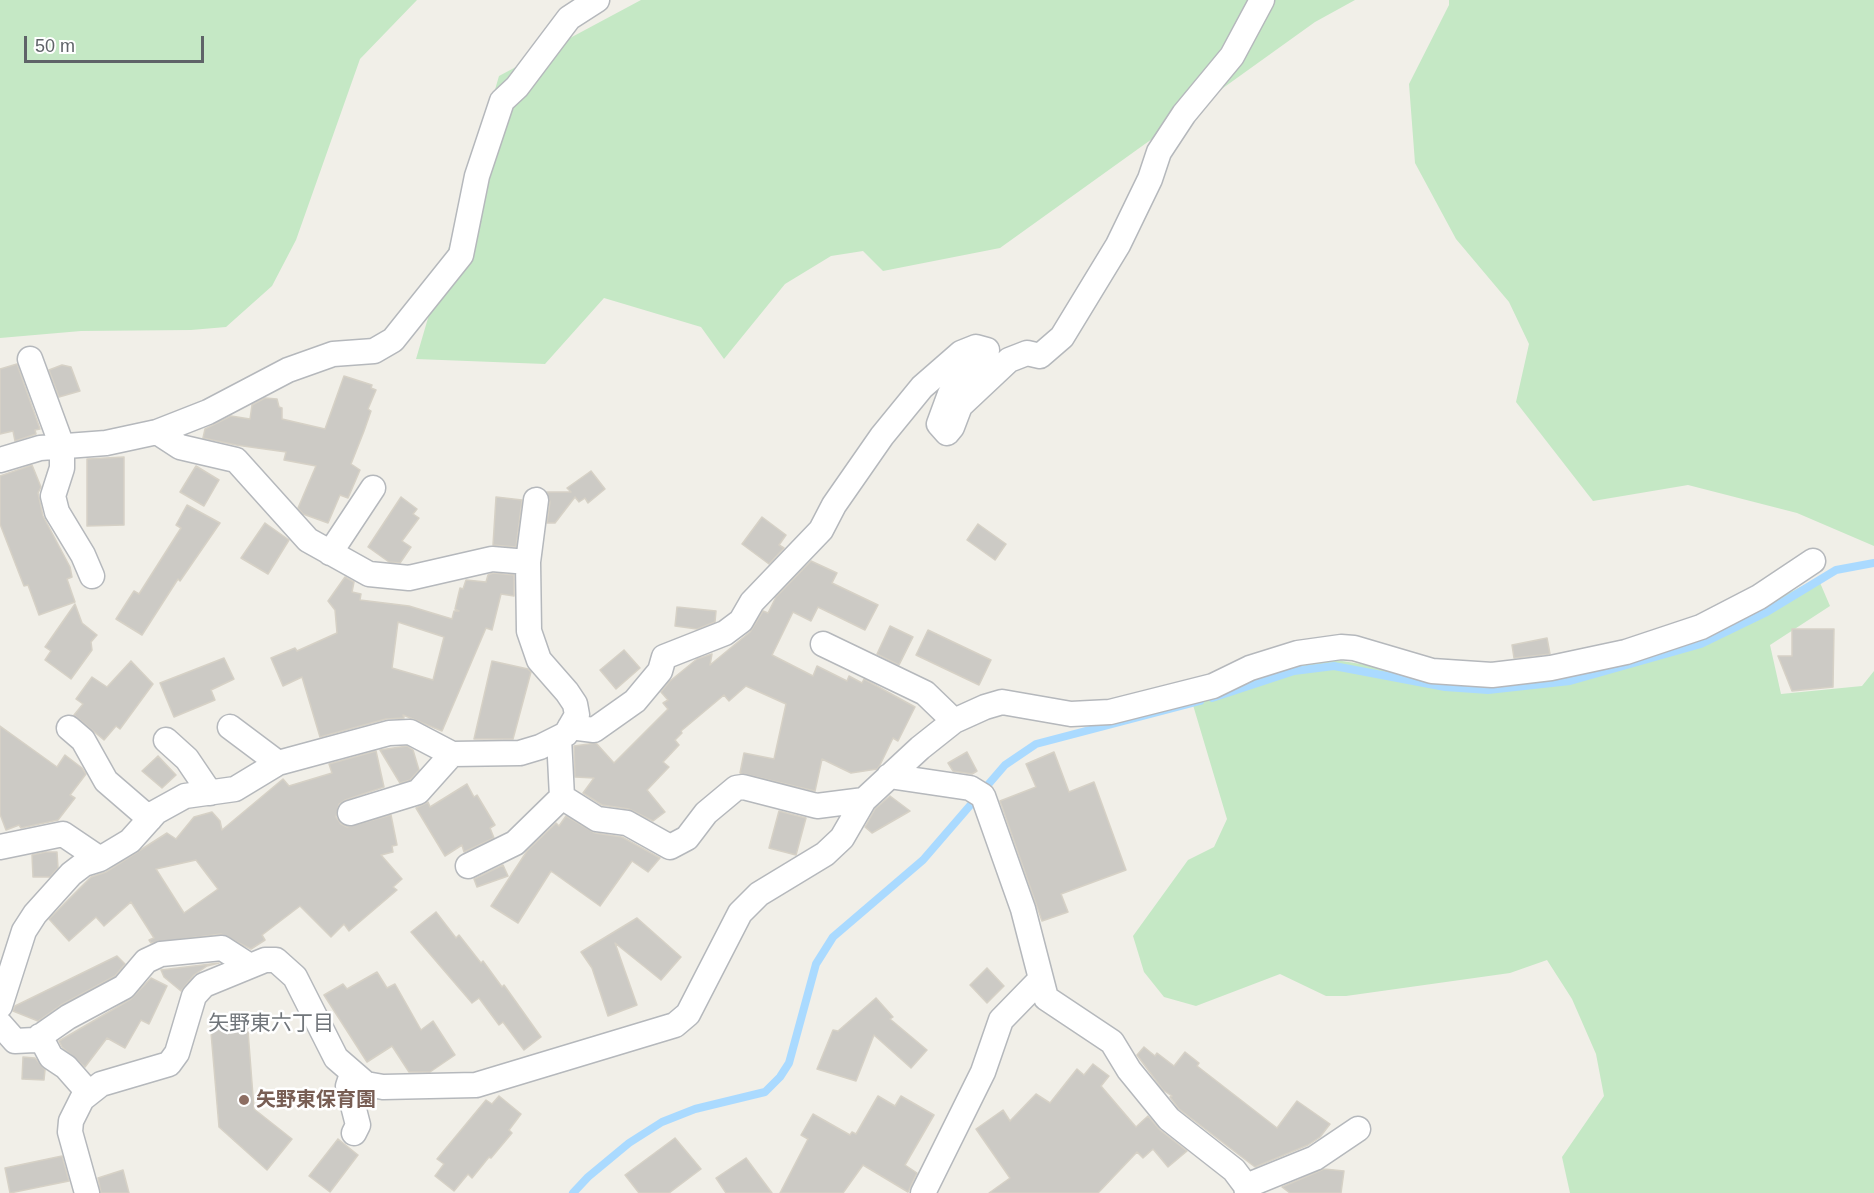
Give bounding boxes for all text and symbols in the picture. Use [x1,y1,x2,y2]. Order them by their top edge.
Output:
scale bar [27,24,207,62]
text: 50 m [35,36,75,56]
district label: 矢野東六丁目 [208,1011,334,1037]
place label: 矢野東保育園 [256,1088,376,1112]
marker: 矢野東保育園 [237,1093,251,1107]

